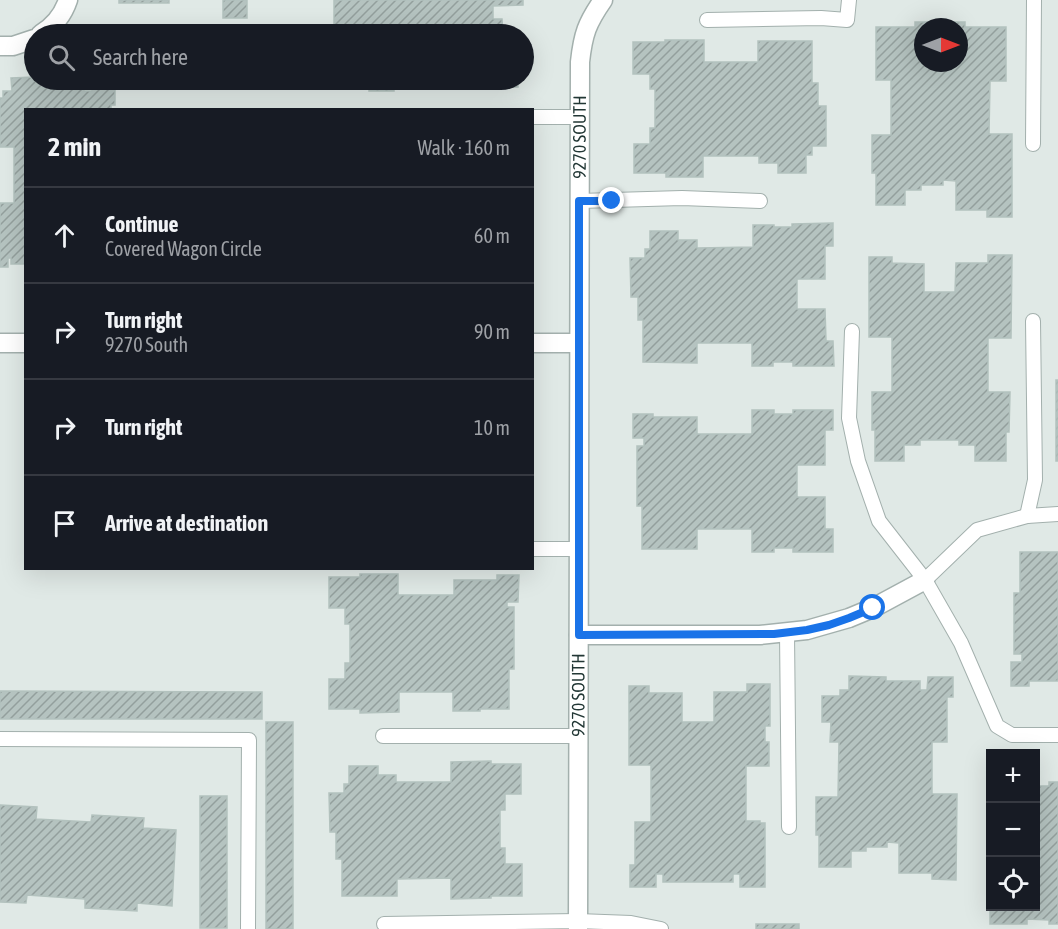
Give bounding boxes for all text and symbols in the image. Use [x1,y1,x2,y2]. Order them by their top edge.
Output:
north arrow [914,18,968,72]
search box [24,24,534,90]
icon: search [45,41,78,74]
text: Search here [93,44,188,70]
street label: 9270 SOUTH [569,95,590,179]
text: 2 min [48,132,101,162]
text: Walk · 160 m [418,136,510,159]
route end [598,187,624,213]
text: Continue [105,211,179,237]
icon: ahead [48,219,81,252]
text: 60 m [474,224,510,247]
text: Covered Wagon Circle [105,237,262,260]
text: Turn right [105,307,182,333]
icon: right [48,315,81,348]
text: 90 m [474,320,510,343]
text: 9270 South [105,333,188,356]
icon: right [48,411,81,444]
text: Turn right [105,414,182,440]
text: 10 m [474,416,510,439]
icon: arrive [48,507,81,540]
text: Arrive at destination [105,510,268,536]
route start [859,594,885,620]
street label: 9270 SOUTH [567,653,589,737]
map controls [986,749,1040,911]
button: + [986,749,1040,803]
button: − [986,803,1040,857]
button: locate [986,857,1040,911]

